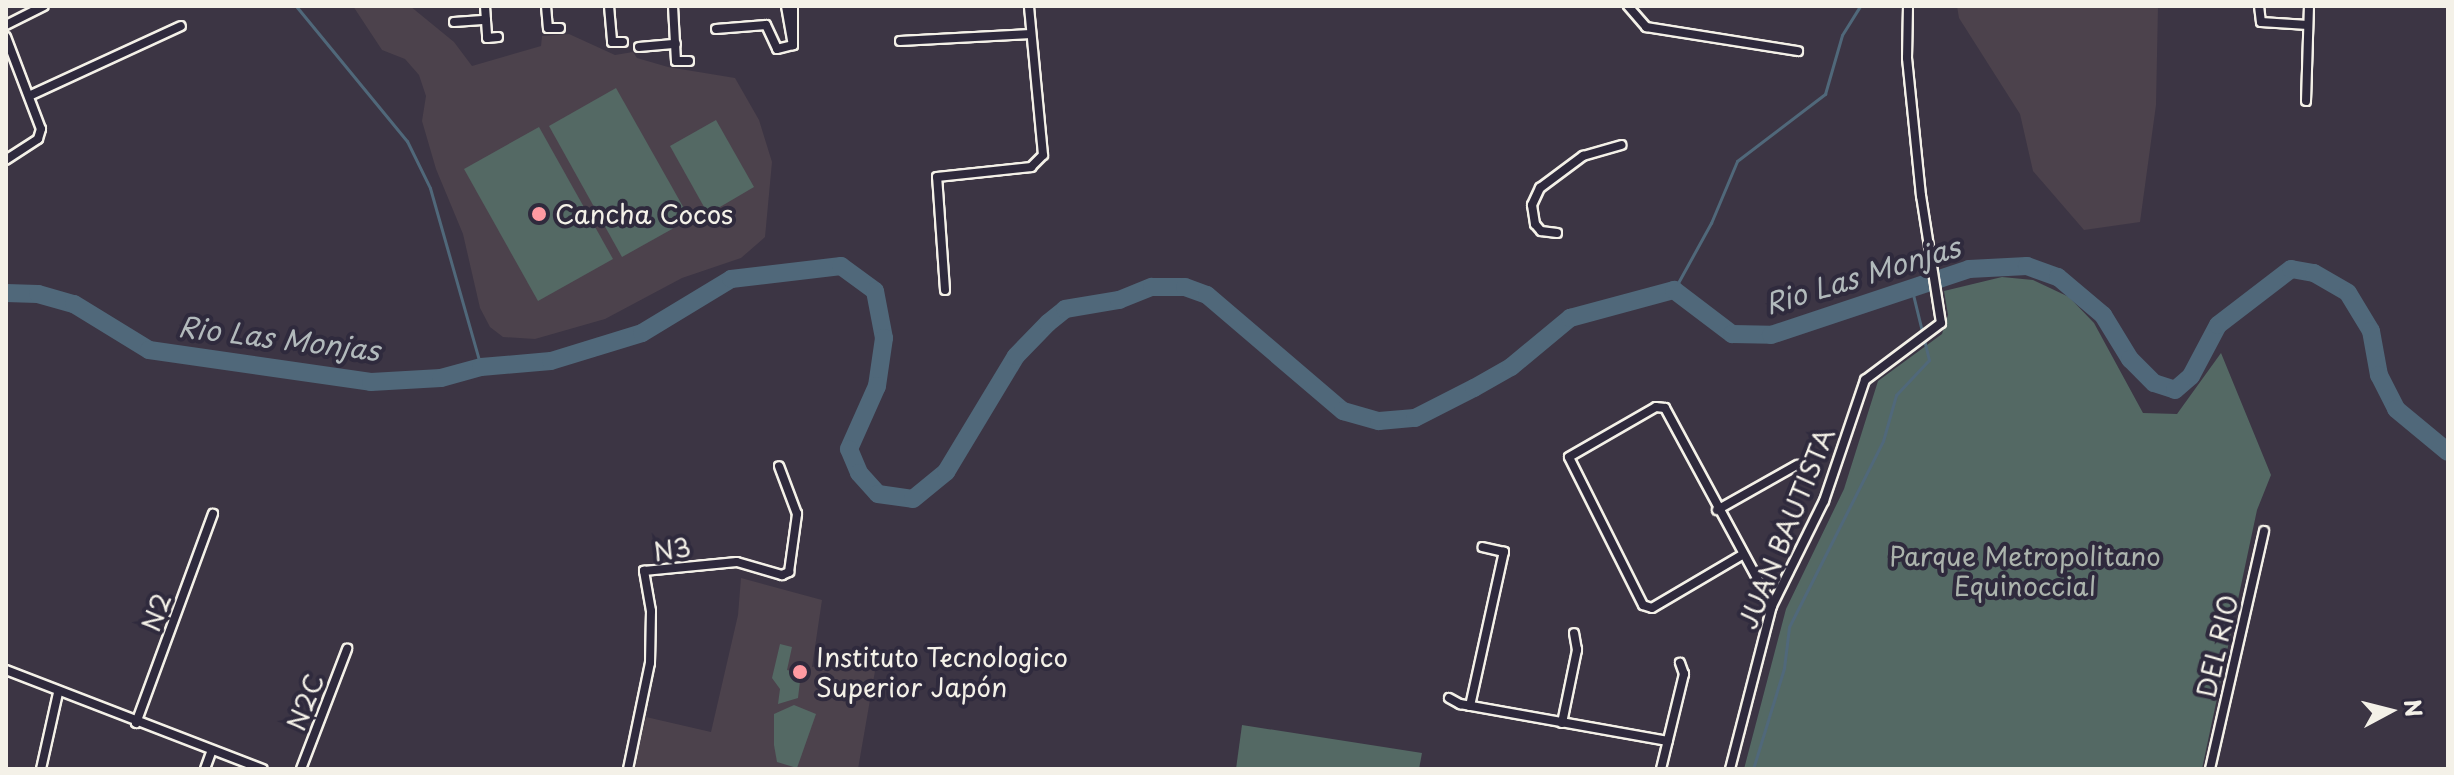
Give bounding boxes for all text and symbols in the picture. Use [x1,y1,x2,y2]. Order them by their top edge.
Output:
place label: Cancha Cocos [555,198,732,230]
marker: Cancha Cocos [530,205,548,223]
water label: Rio Las Monjas [1759,229,1965,321]
water label: Rio Las Monjas [175,309,383,367]
street label: JUAN BAUTISTA [1731,422,1841,634]
street label: N3 [651,531,693,567]
park label: Parque Metropolitano Equinoccial [1890,540,2160,602]
street label: N2 [135,588,177,636]
street label: DEL RIO [2190,590,2244,702]
place label: Instituto Tecnologico Superior Japón [816,641,1071,702]
marker: Instituto Tecnologico Superior Japón [791,663,809,681]
street label: N2C [280,669,330,735]
north arrow [2350,671,2430,751]
text: N [2397,697,2432,719]

